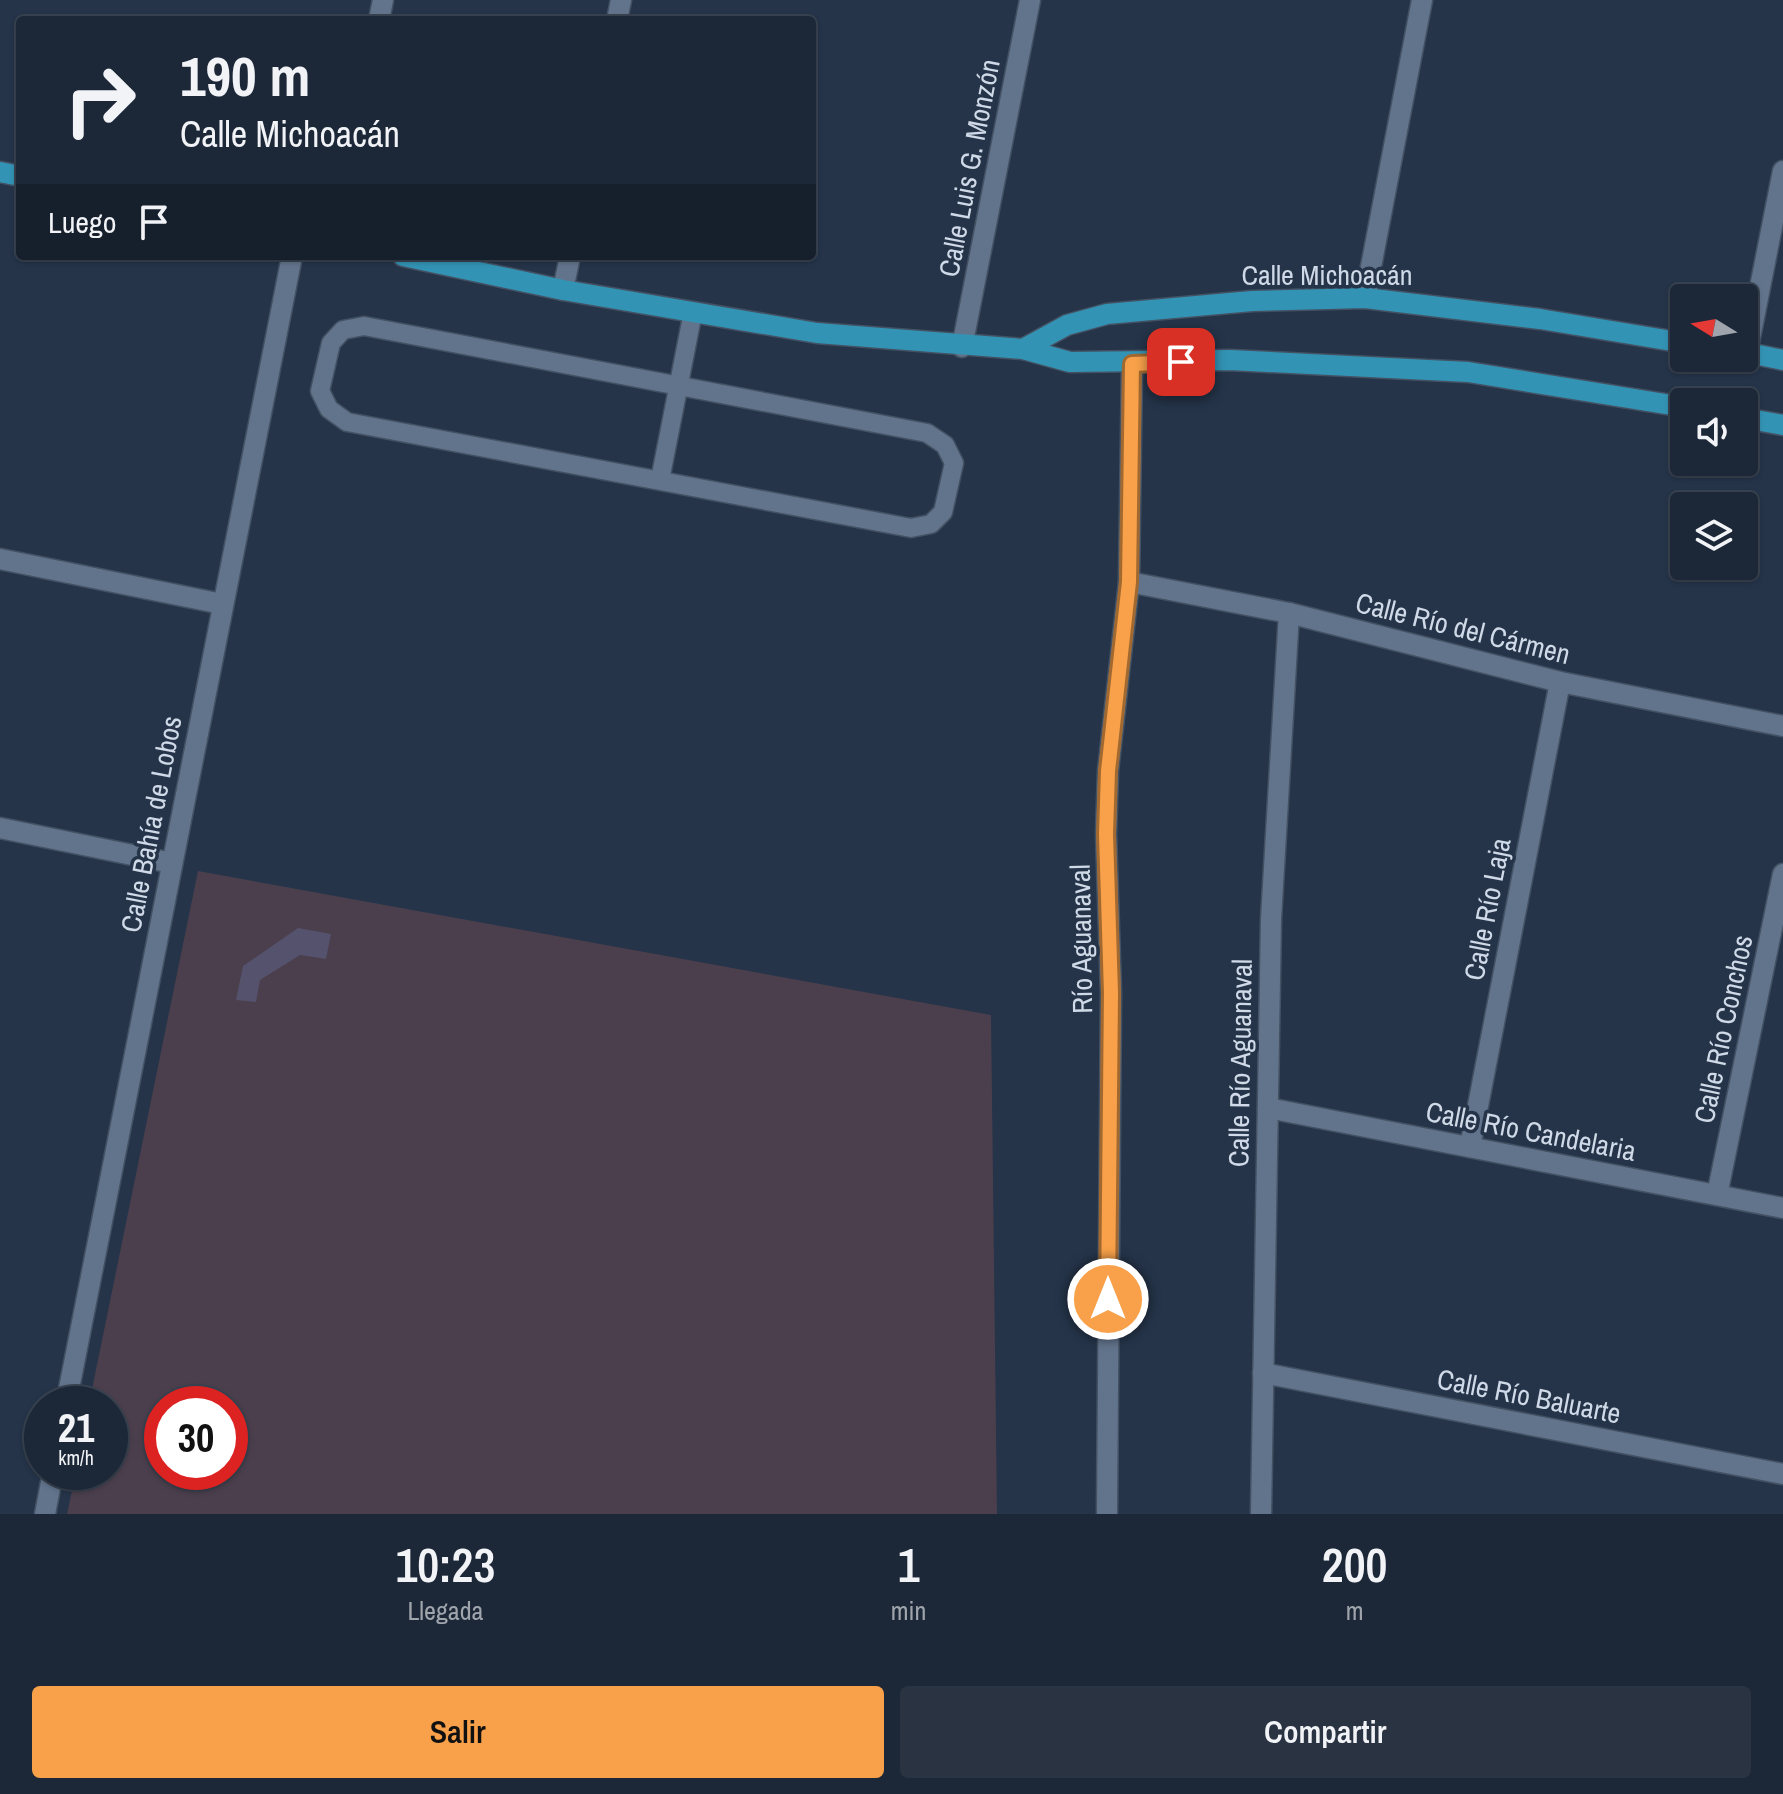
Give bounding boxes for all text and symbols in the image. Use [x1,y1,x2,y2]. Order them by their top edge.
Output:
text: 190 m [180,38,310,113]
icon: right [48,48,152,152]
street label: Calle Luis G. Monzón [929,56,1009,280]
text: Calle Michoacán [180,110,400,158]
icon: arrive [132,200,176,244]
text: Luego [48,202,116,242]
street label: Calle Michoacán [1242,256,1413,294]
north arrow [1670,284,1758,372]
map controls [1670,284,1758,580]
pin [1147,328,1215,396]
icon: arrive [1159,340,1203,384]
button: sound [1670,388,1758,476]
button: layers [1670,492,1758,580]
street label: Calle Río del Cármen [1352,583,1574,673]
street label: Calle Bahía de Lobos [111,713,191,935]
street label: Calle Río Laja [1455,834,1519,983]
street label: Río Aguanaval [1061,864,1101,1014]
street label: Calle Río Conchos [1685,931,1761,1127]
street label: Calle Río Aguanaval [1219,959,1261,1167]
street label: Calle Río Candelaria [1423,1092,1639,1170]
position arrow [1066,1257,1150,1341]
street label: Calle Río Baluarte [1434,1360,1624,1432]
speed limit sign: 30 [144,1386,248,1490]
text: 21 [58,1401,94,1454]
text: km/h [58,1444,94,1471]
text: 10:23 [395,1532,495,1597]
text: 1 [898,1532,920,1597]
text: 200 [1322,1532,1388,1597]
text: Llegada [407,1593,483,1628]
text: min [891,1593,926,1628]
text: m [1346,1593,1364,1628]
button: Salir [32,1686,884,1778]
button: Compartir [900,1686,1751,1778]

